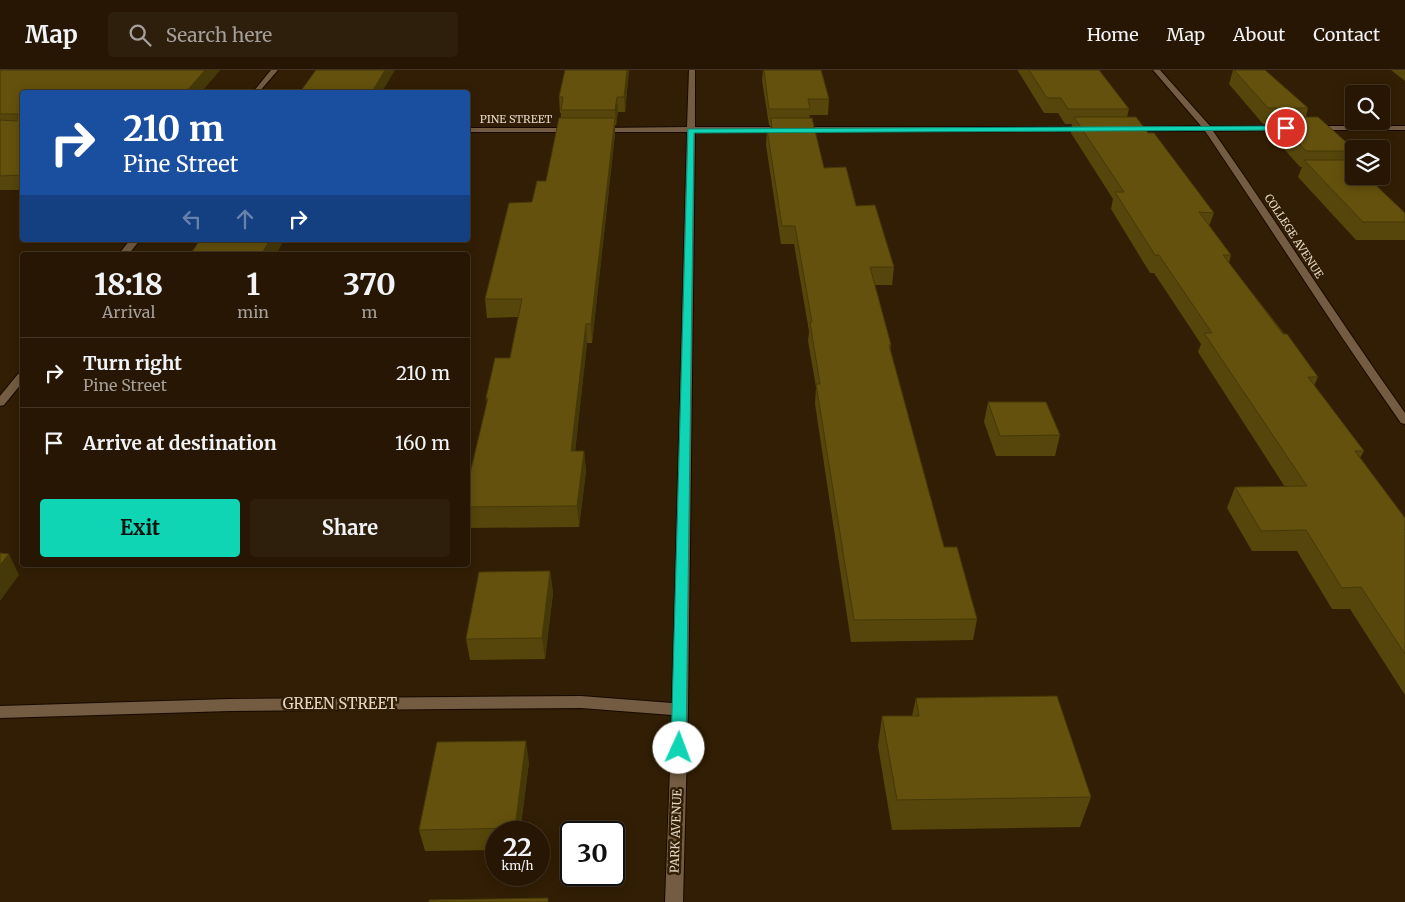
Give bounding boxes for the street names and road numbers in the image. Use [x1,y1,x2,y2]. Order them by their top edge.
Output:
street label: PINE STREET [480,112,553,126]
street label: COLLEGE AVENUE [1261,191,1327,281]
street label: GREEN STREET [283,694,398,713]
street label: PARK AVENUE [667,788,684,873]

